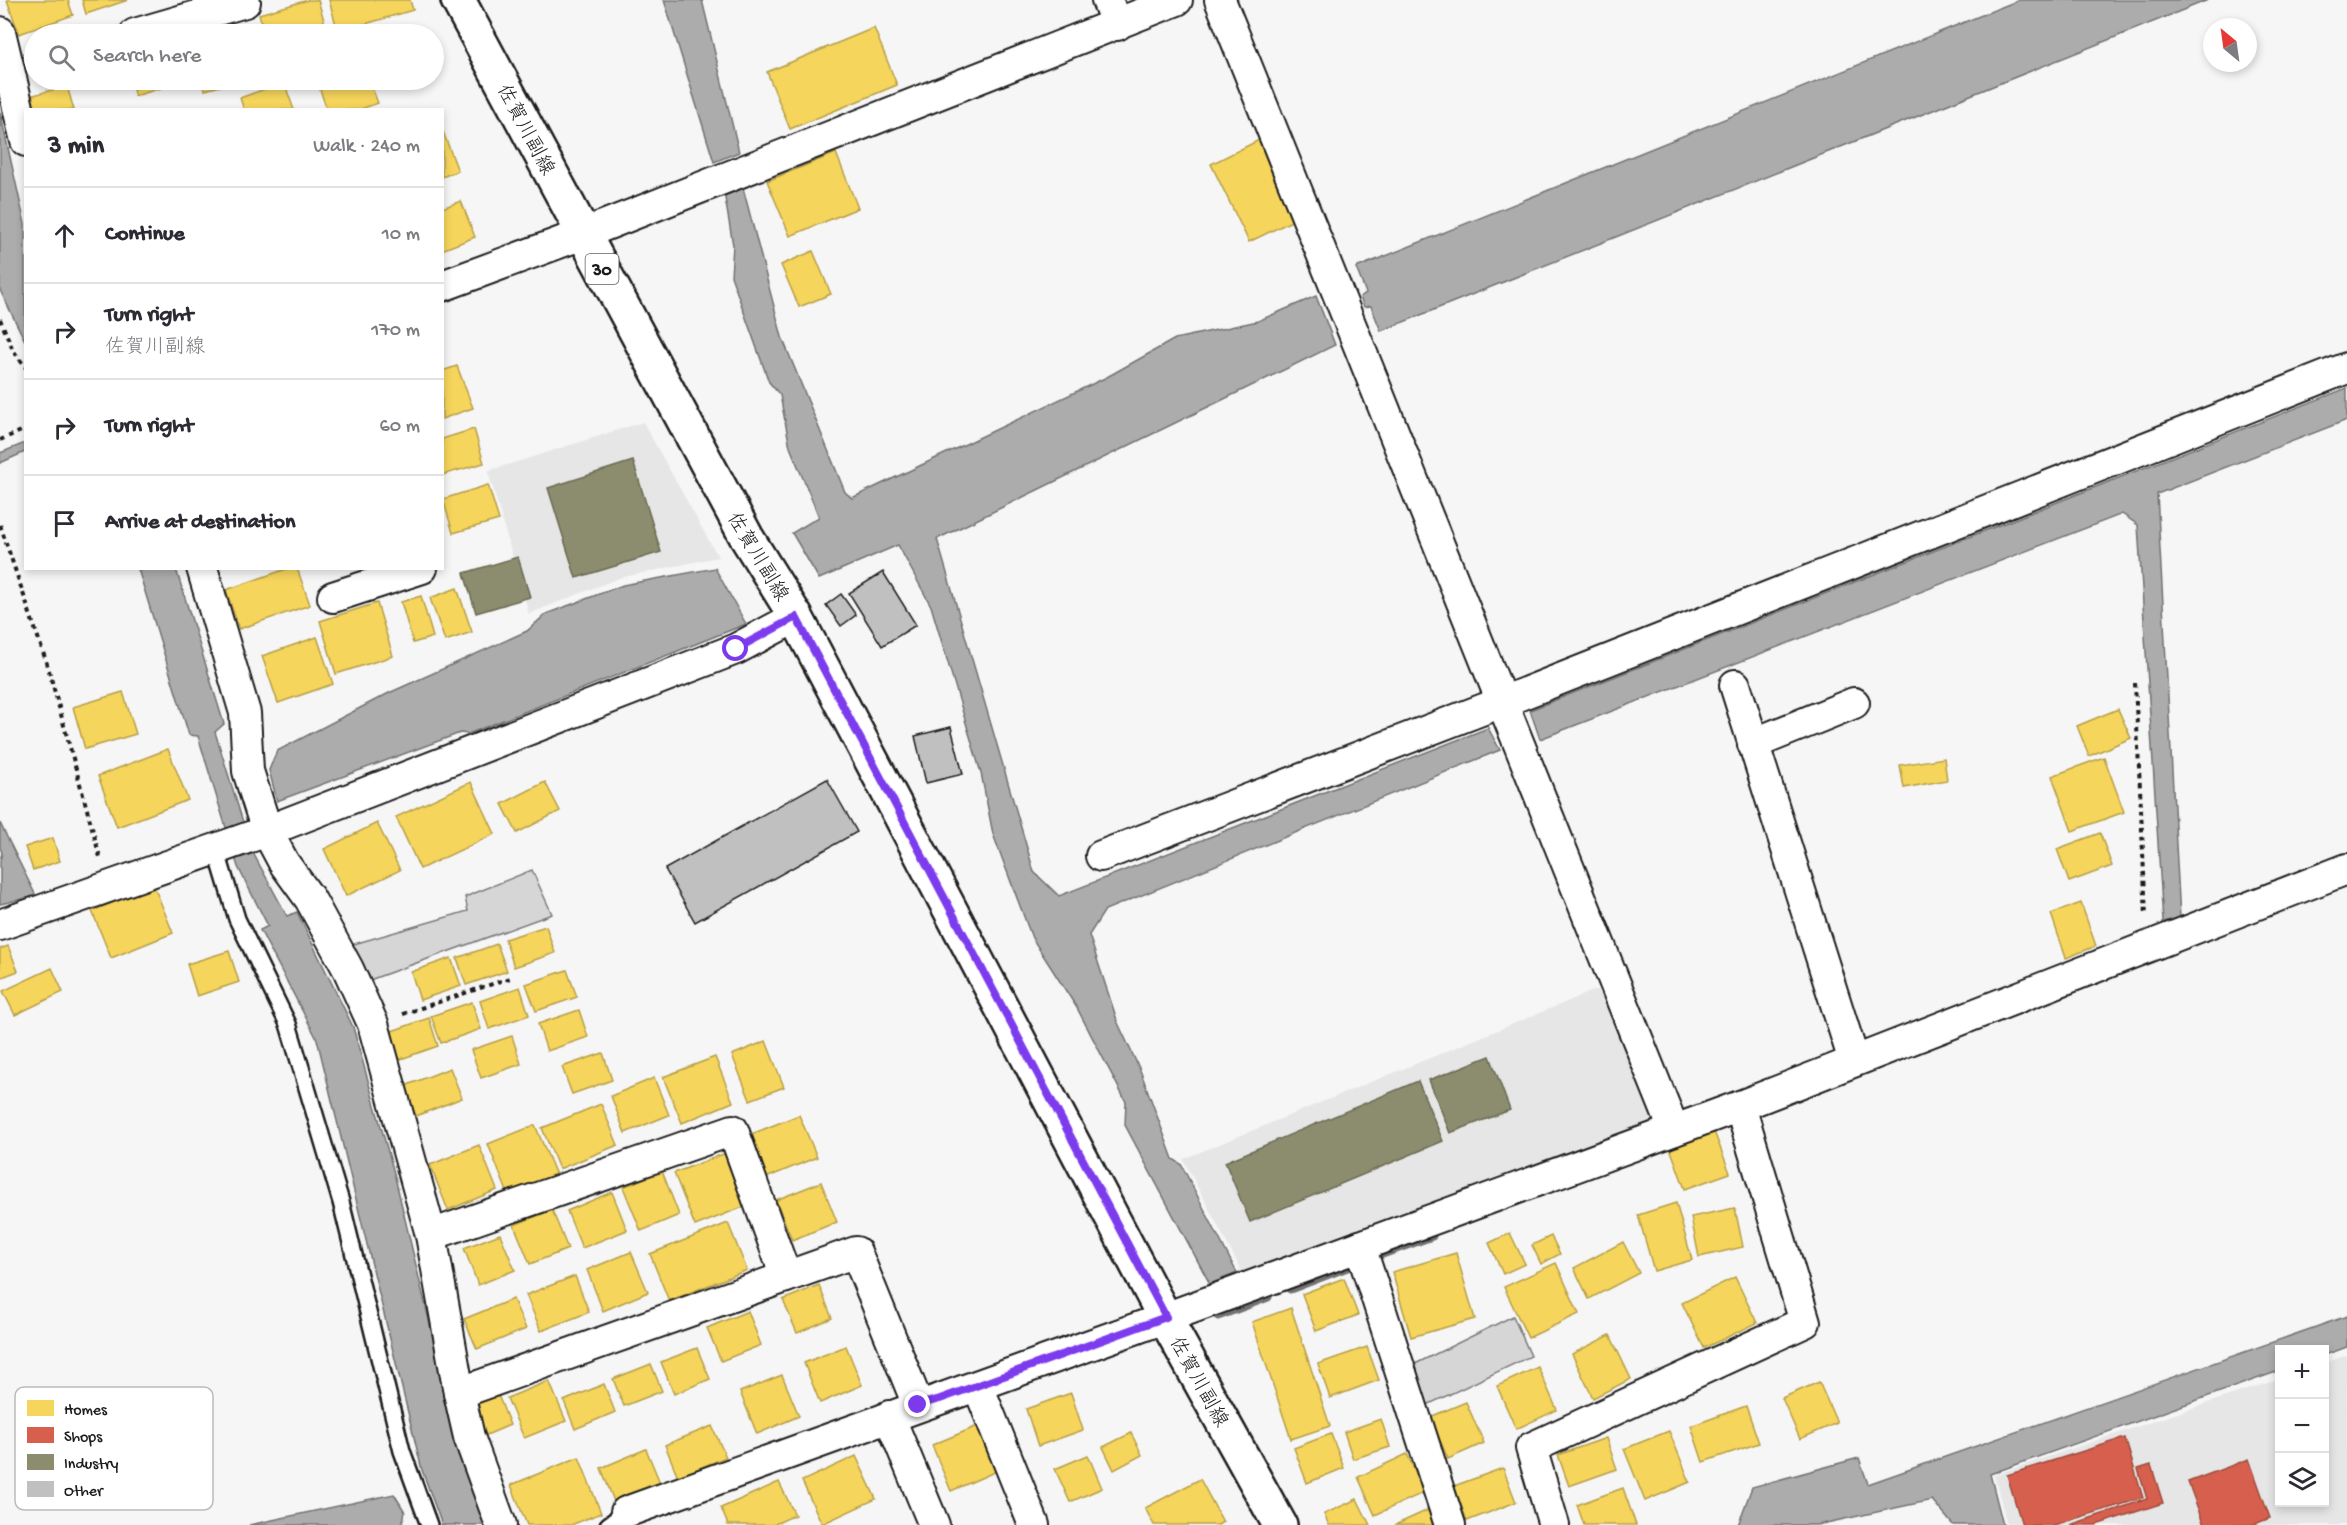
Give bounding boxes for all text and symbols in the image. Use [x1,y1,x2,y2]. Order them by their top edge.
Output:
north arrow [2203,18,2257,72]
search box [24,24,444,90]
icon: search [45,41,78,74]
text: Search here [93,44,201,70]
street label: 佐賀川副線 [490,80,559,180]
text: 3 min [48,132,104,163]
text: Walk · 240 m [313,136,420,159]
icon: ahead [48,219,81,252]
text: Continue [105,222,185,248]
text: 10 m [382,224,420,247]
road number: 30 [586,254,618,284]
text: Turn right [105,303,193,329]
icon: right [48,315,81,348]
text: 170 m [371,320,420,343]
text: 佐賀川副線 [105,337,205,360]
icon: right [48,411,81,444]
text: Turn right [105,414,193,440]
text: 60 m [380,416,420,439]
icon: arrive [48,507,81,540]
street label: 佐賀川副線 [720,508,793,607]
text: Arrive at destination [105,510,295,536]
route start [722,635,748,661]
street label: 佐賀川副線 [1163,1332,1233,1432]
map controls [2275,1345,2329,1507]
button: + [2275,1345,2329,1399]
legend [15,1387,213,1510]
route end [904,1391,930,1417]
button: − [2275,1399,2329,1453]
text: Homes [64,1402,108,1421]
text: Shops [64,1429,103,1448]
button: layers [2275,1453,2329,1507]
text: Industry [64,1456,118,1475]
text: Other [64,1483,104,1502]

